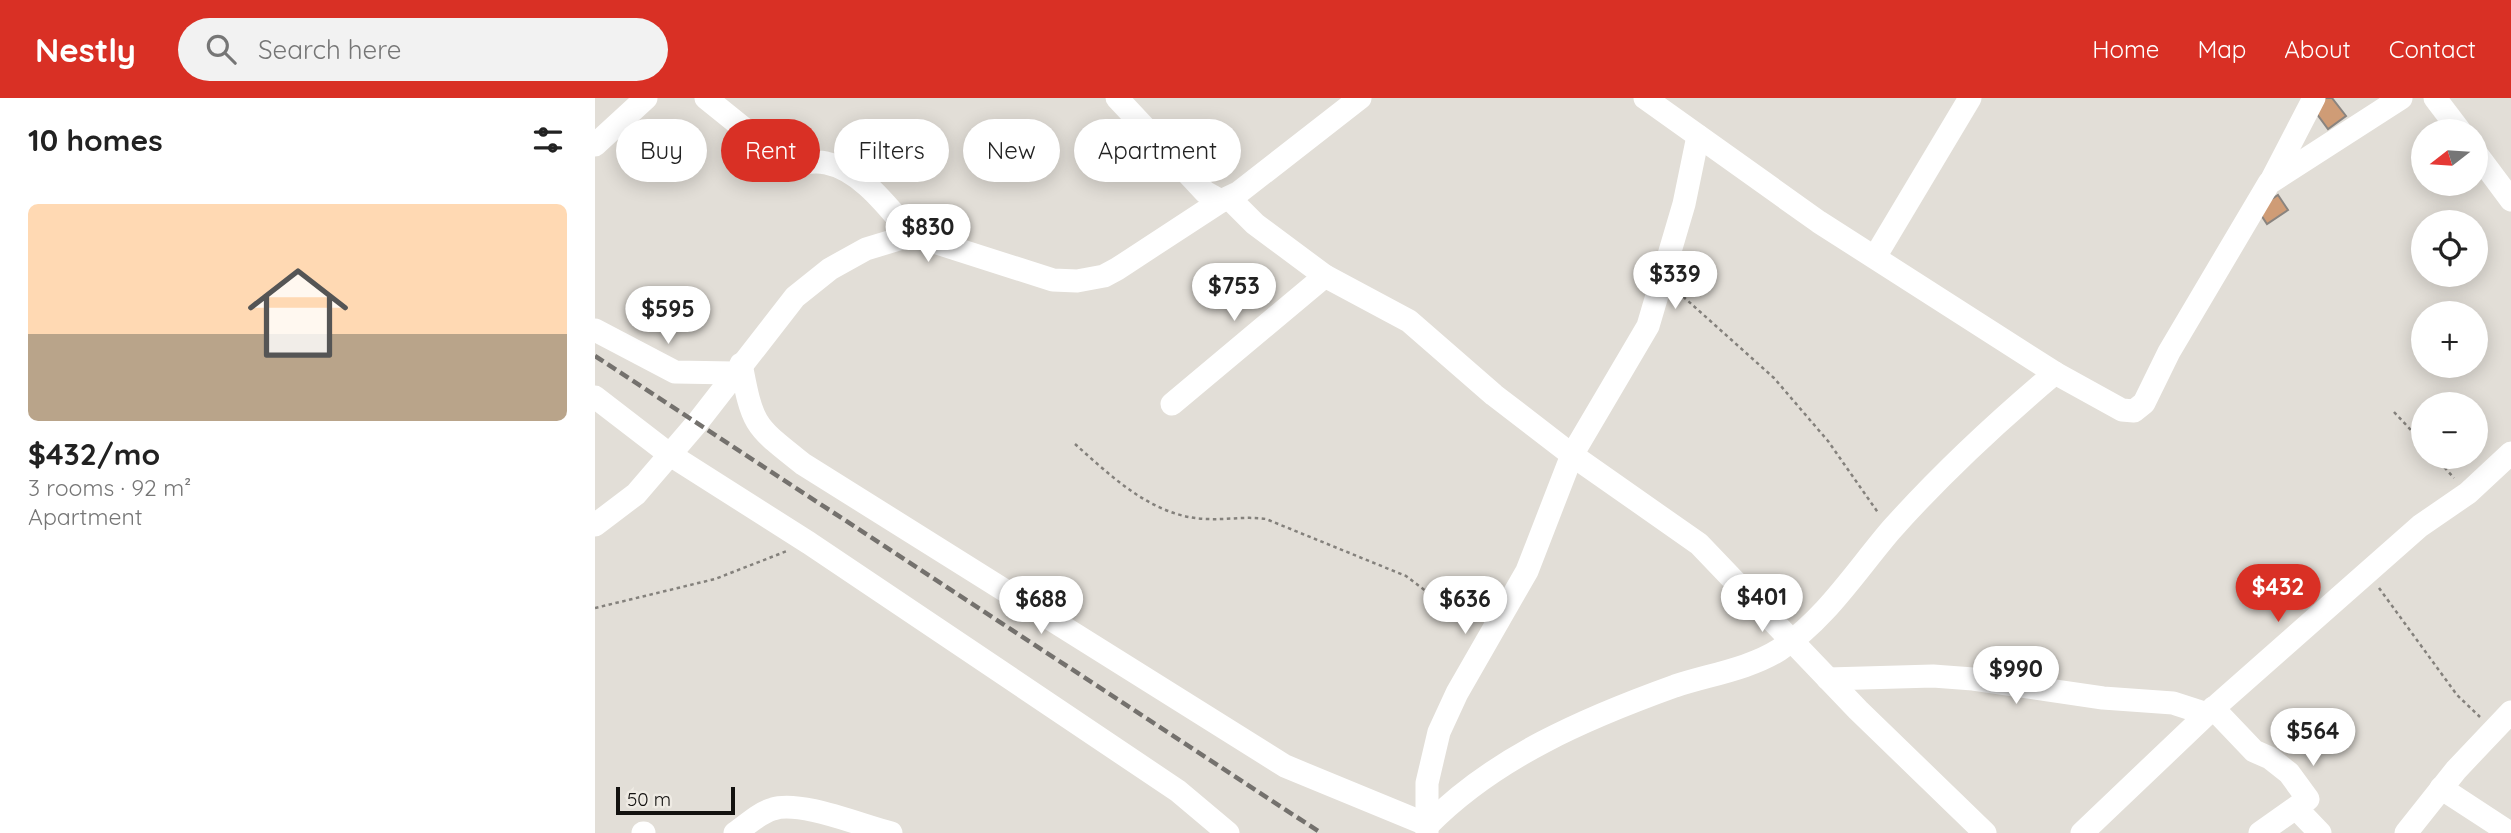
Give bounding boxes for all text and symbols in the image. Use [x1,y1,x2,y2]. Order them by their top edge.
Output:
search box [178,18,668,81]
text: Nestly [35,29,136,70]
icon: search [202,30,240,68]
text: Search here [258,33,401,66]
text: Home [2092,34,2159,64]
text: Map [2197,34,2246,64]
text: About [2284,34,2351,64]
text: Contact [2389,34,2476,64]
chip: Buy [616,119,707,182]
chip: Rent [721,119,820,182]
chip: Filters [834,119,949,182]
chip: New [963,119,1060,182]
chip: Apartment [1074,119,1241,182]
north arrow [2411,119,2489,196]
map controls [2411,119,2488,469]
text: 10 homes [28,121,163,159]
icon: filters [529,121,567,159]
pin: $830 [887,204,969,264]
button: locate [2411,210,2488,287]
text: $830 [902,212,954,241]
icon: home [235,250,361,376]
pin: $339 [1634,252,1716,311]
text: $339 [1649,259,1701,288]
pin: $753 [1193,264,1275,323]
text: $753 [1208,271,1260,300]
pin: $595 [627,286,709,346]
text: $595 [641,294,695,323]
button: + [2411,301,2488,378]
button: − [2411,392,2488,469]
text: $432/mo [28,435,160,473]
text: 3 rooms · 92 m² [28,473,191,502]
text: Apartment [28,502,142,531]
pin: $432 [2237,564,2319,624]
text: $432 [2252,572,2304,601]
pin: $401 [1721,574,1803,634]
pin: $688 [1000,576,1082,636]
pin: $636 [1424,576,1506,636]
text: $401 [1737,582,1787,611]
text: $688 [1015,584,1067,613]
text: $636 [1439,584,1491,613]
pin: $990 [1975,646,2057,706]
text: $990 [1989,654,2043,683]
pin: $564 [2272,708,2354,768]
text: $564 [2286,716,2340,745]
scale bar [616,784,735,816]
text: 50 m [627,787,671,811]

